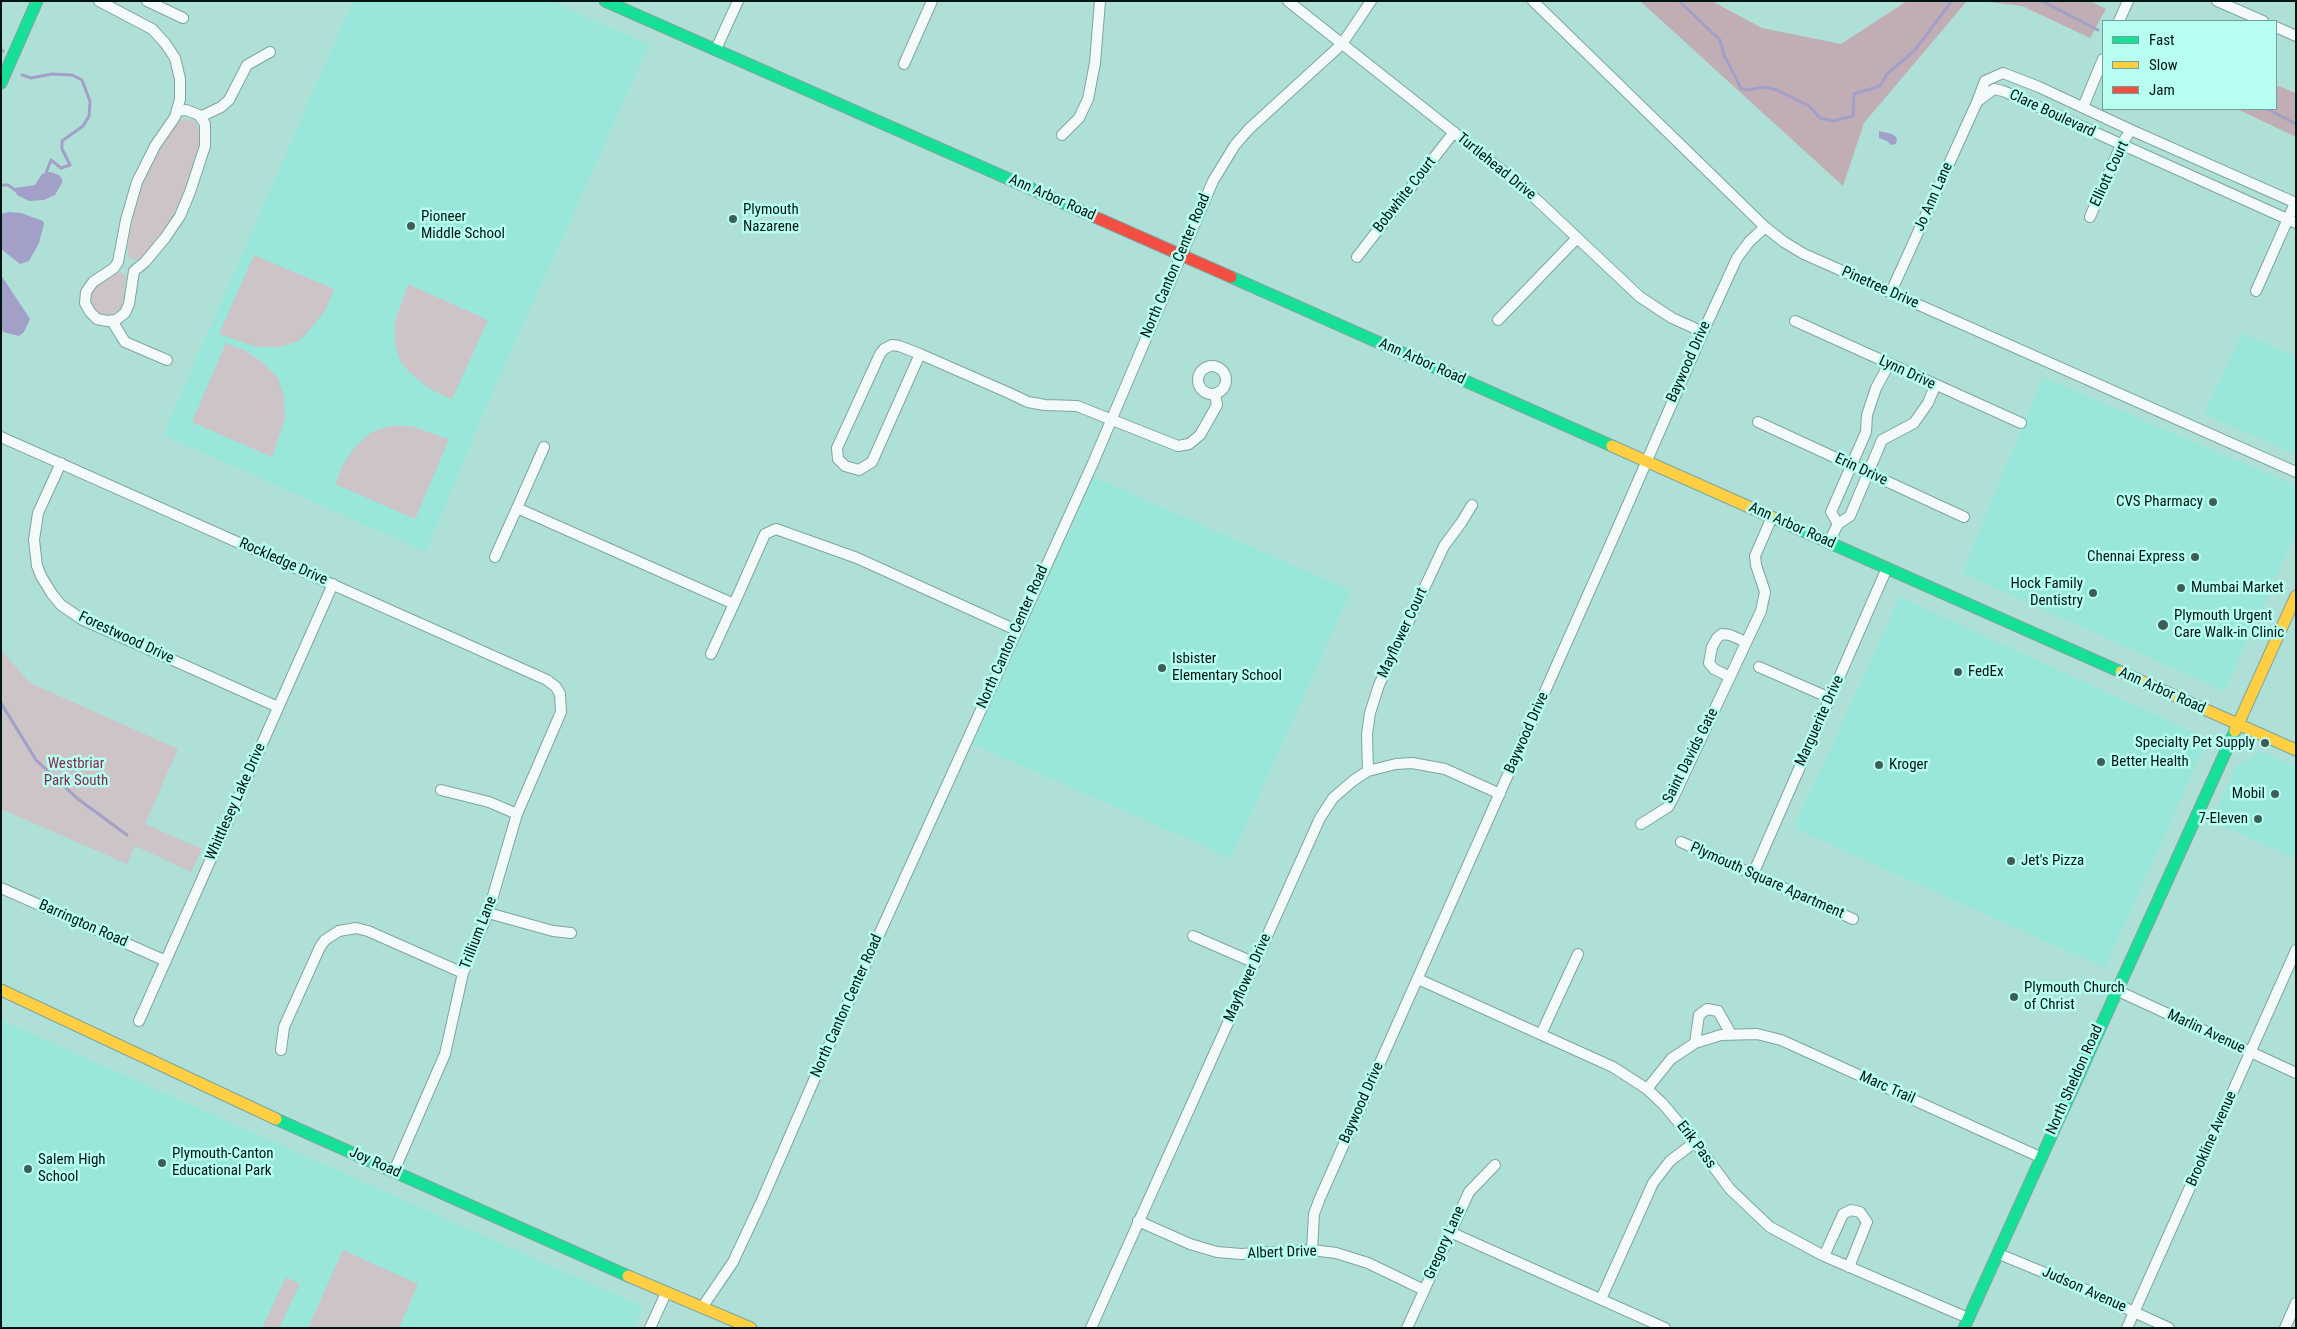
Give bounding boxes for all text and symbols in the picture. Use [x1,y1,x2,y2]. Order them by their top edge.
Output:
legend [2102,20,2277,110]
text: Fast [2149,31,2174,49]
text: Slow [2149,56,2178,74]
text: Jam [2149,81,2175,99]
street label: Clare Boulevard [2006,86,2098,142]
street label: Turtlehead Drive [1453,130,1539,204]
street label: Elliott Court [2087,138,2133,210]
street label: Bobwhite Court [1370,154,1440,236]
street label: Jo Ann Lane [1911,160,1957,234]
street label: Ann Arbor Road [1006,171,1098,225]
street label: North Canton Center Road [1137,191,1215,341]
place label: Plymouth Nazarene [743,201,799,236]
place label: Pioneer Middle School [421,208,505,243]
marker: Plymouth Nazarene [727,213,739,225]
marker: Pioneer Middle School [405,220,417,232]
street label: Pinetree Drive [1839,263,1921,313]
street label: Baywood Drive [1663,319,1715,405]
street label: Ann Arbor Road [1376,335,1468,389]
street label: Lynn Drive [1876,352,1938,394]
street label: Erin Drive [1832,450,1890,490]
place label: CVS Pharmacy [2116,493,2203,511]
marker: CVS Pharmacy [2207,496,2219,508]
street label: Ann Arbor Road [1746,499,1838,553]
street label: Rockledge Drive [236,534,330,590]
place label: Chennai Express [2087,548,2185,566]
marker: Chennai Express [2189,551,2201,563]
street label: North Canton Center Road [973,563,1053,711]
place label: Hock Family Dentistry [2010,575,2083,610]
place label: Mumbai Market [2191,579,2284,597]
marker: Mumbai Market [2175,582,2187,594]
street label: Mayflower Court [1374,585,1432,681]
marker: Hock Family Dentistry [2087,587,2099,599]
place label: Plymouth Urgent Care Walk-in Clinic [2174,607,2284,642]
street label: Forestwood Drive [76,608,176,668]
marker: Plymouth Urgent Care Walk-in Clinic [2156,618,2170,632]
place label: Isbister Elementary School [1172,650,1282,685]
marker: Isbister Elementary School [1156,662,1168,674]
place label: FedEx [1968,663,2004,681]
street label: Ann Arbor Road [2116,664,2208,718]
marker: FedEx [1952,666,1964,678]
street label: Marguerite Drive [1792,673,1848,769]
street label: Baywood Drive [1501,690,1553,776]
street label: Saint Davids Gate [1659,705,1723,807]
place label: Specialty Pet Supply [2135,734,2255,752]
marker: Specialty Pet Supply [2259,737,2271,749]
street label: Whittlesey Lake Drive [202,741,270,863]
place label: Better Health [2111,753,2189,771]
park label: Westbriar Park South [44,755,108,790]
place label: Kroger [1889,756,1928,774]
marker: Better Health [2095,756,2107,768]
marker: Kroger [1873,759,1885,771]
place label: Mobil [2232,785,2265,803]
marker: Mobil [2269,788,2281,800]
place label: 7-Eleven [2198,810,2248,828]
marker: 7-Eleven [2252,813,2264,825]
street label: Plymouth Square Apartment [1687,839,1847,923]
place label: Jet's Pizza [2021,852,2084,870]
marker: Jet's Pizza [2005,855,2017,867]
street label: Trillium Lane [457,894,501,972]
street label: Barrington Road [36,896,130,952]
street label: Mayflower Drive [1221,931,1275,1025]
street label: North Canton Center Road [807,932,887,1080]
place label: Plymouth Church of Christ [2024,979,2125,1014]
marker: Plymouth Church of Christ [2008,991,2020,1003]
street label: Marlin Avenue [2164,1006,2248,1058]
street label: North Sheldon Road [2043,1022,2107,1138]
street label: Baywood Drive [1336,1060,1388,1146]
street label: Marc Trail [1856,1068,1918,1108]
street label: Brookline Avenue [2183,1089,2241,1189]
street label: Erik Pass [1672,1118,1720,1172]
street label: Joy Road [346,1144,404,1182]
place label: Plymouth-Canton Educational Park [172,1145,274,1180]
place label: Salem High School [38,1151,106,1186]
marker: Plymouth-Canton Educational Park [156,1157,168,1169]
marker: Salem High School [22,1163,34,1175]
street label: Gregory Lane [1421,1204,1469,1282]
street label: Albert Drive [1247,1243,1317,1263]
street label: Judson Avenue [2039,1263,2129,1317]

